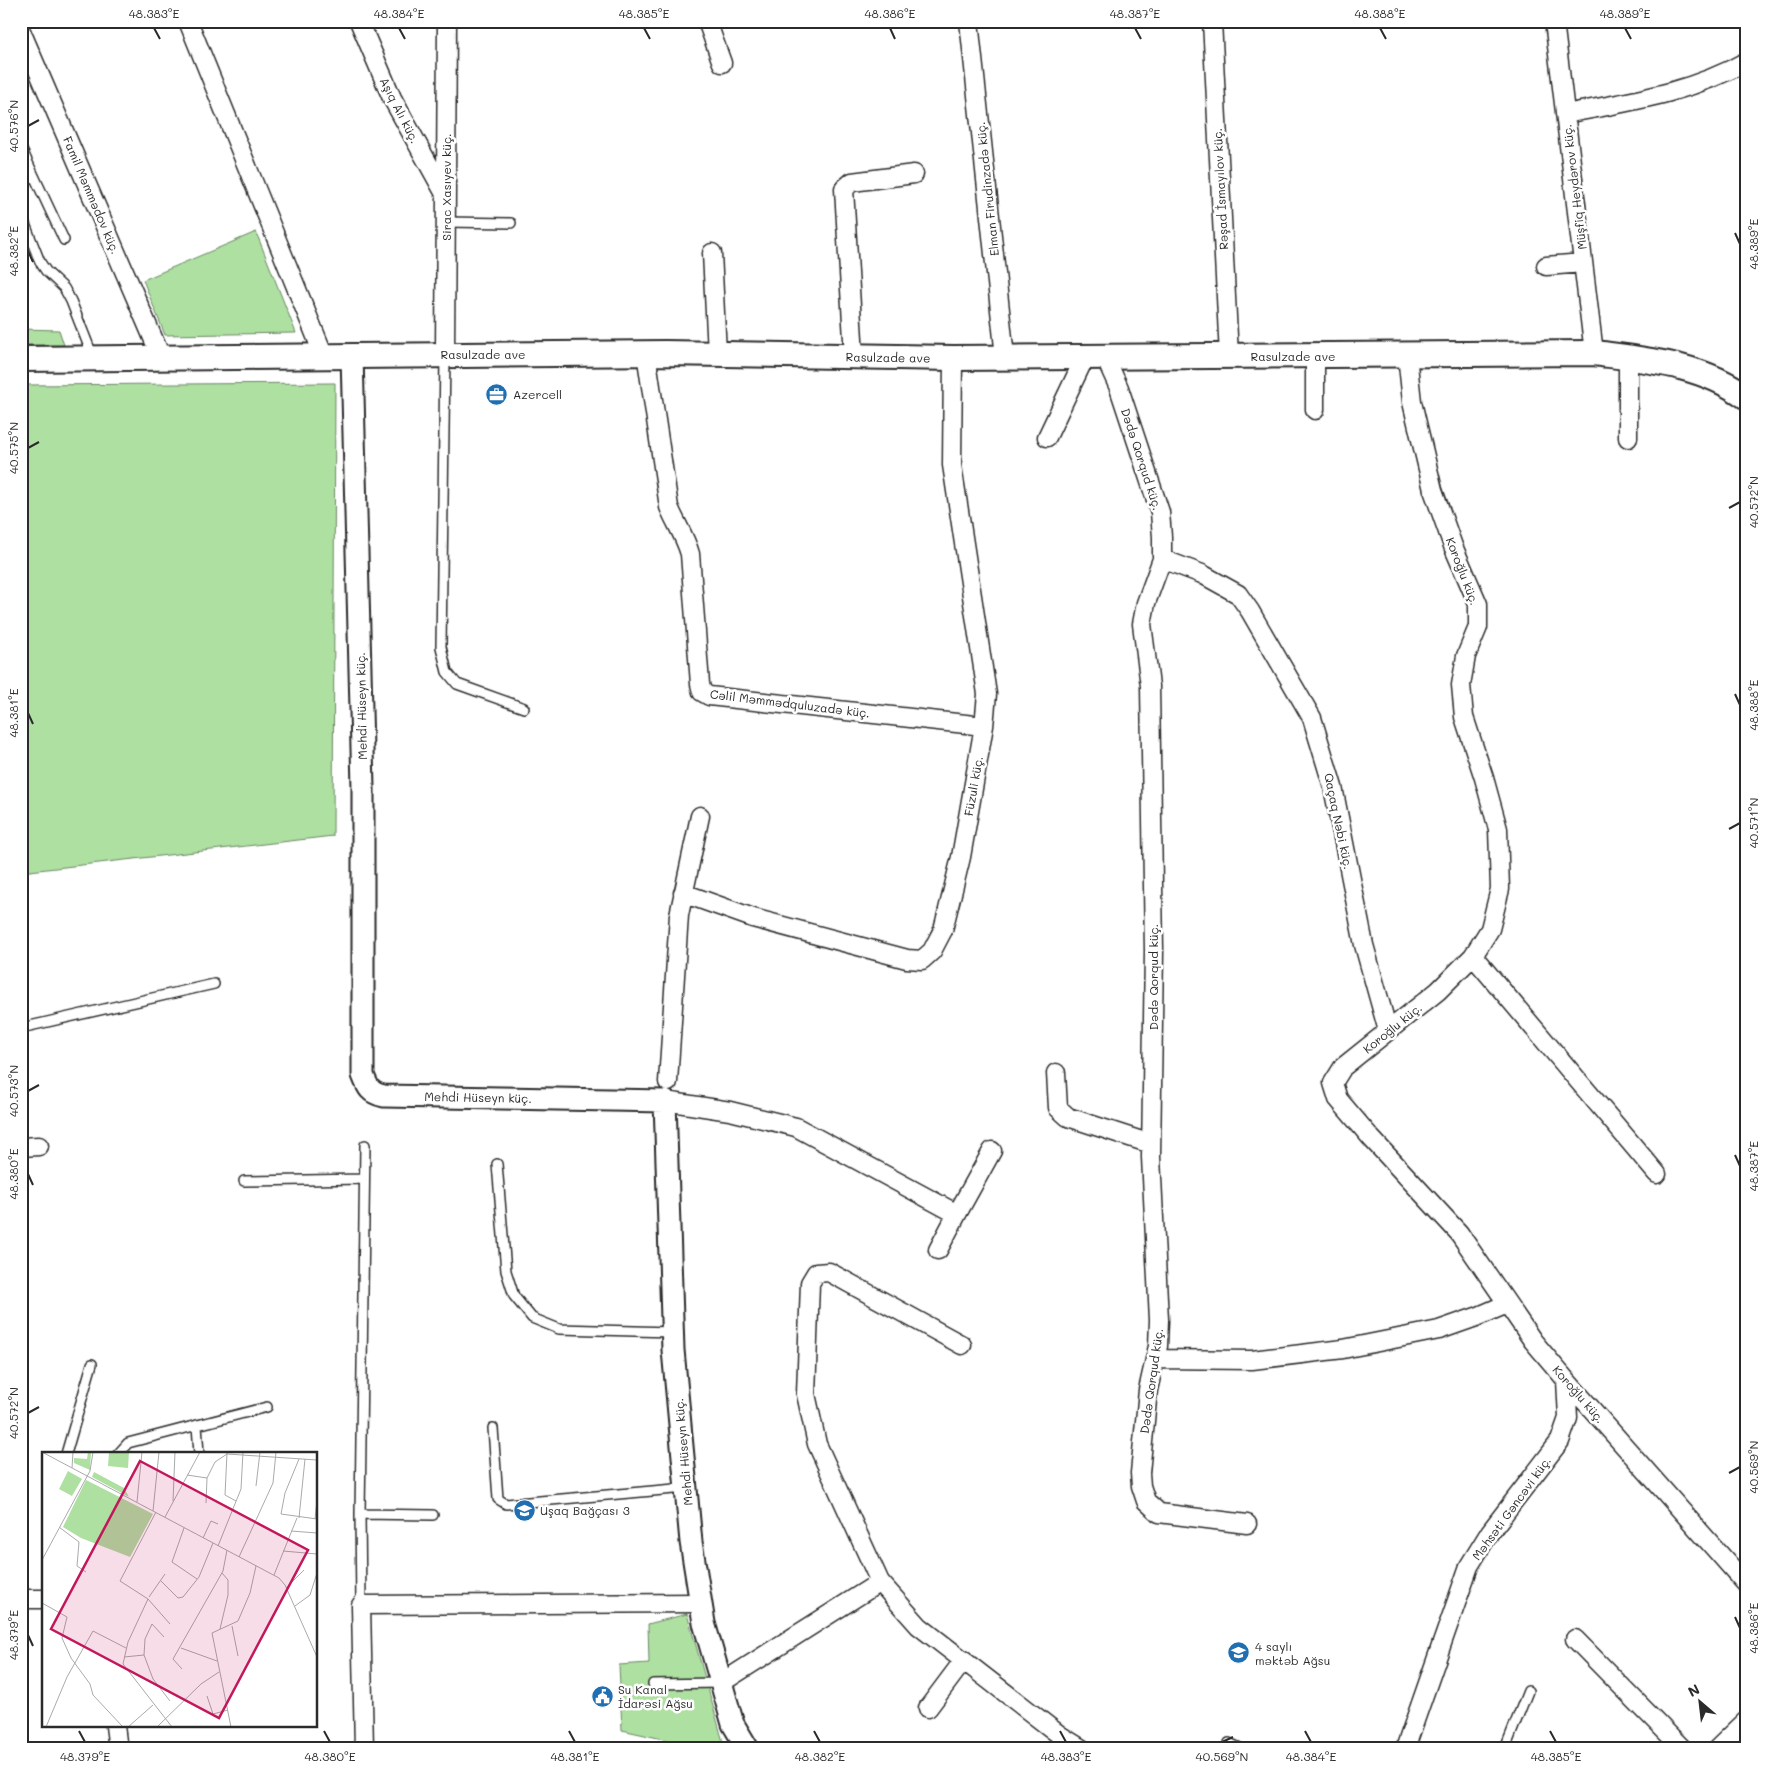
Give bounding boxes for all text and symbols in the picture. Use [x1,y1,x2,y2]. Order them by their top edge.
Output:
text: 48.383°E [129,5,179,21]
text: 48.384°E [374,5,424,21]
text: 48.385°E [619,5,669,21]
text: 48.386°E [865,5,916,21]
text: 48.387°E [1110,5,1160,21]
text: 48.388°E [1355,5,1406,21]
text: 48.389°E [1600,5,1650,21]
street label: Aşıq Alı küç. [377,74,423,146]
text: 40.576°N [5,100,21,152]
street label: Elman Firudinzadə küç. [972,121,1002,257]
street label: Müşfiq Heydərov küç. [1558,123,1590,251]
street label: Rəşad İsmayılov küç. [1209,128,1231,250]
street label: Sirac Xasıyev küç. [438,133,454,241]
street label: Famil Məmmədov küç. [60,134,124,256]
text: 48.389°E [1745,219,1761,269]
text: 48.382°E [5,226,21,276]
street label: Rasulzade ave [441,346,525,362]
street label: Rasulzade ave [845,348,931,366]
street label: Rasulzade ave [1251,348,1335,364]
office icon: Azercell [485,382,509,406]
place label: Azercell [513,386,562,402]
street label: Dədə Qorqud küç. [1118,406,1166,512]
text: 40.575°N [5,422,21,474]
text: 40.572°N [1745,476,1761,528]
street label: Koroğlu küç. [1443,535,1483,607]
street label: Mehdi Hüseyn küç. [352,652,370,760]
text: 48.388°E [1745,679,1761,730]
street label: Cəlil Məmmədquluzadə küç. [709,685,871,721]
text: 48.381°E [5,688,21,738]
street label: Füzuli küç. [960,755,986,817]
street label: Qaçaq Nəbi küç. [1321,771,1357,871]
text: 40.571°N [1745,798,1761,848]
street label: Dədə Qorqud küç. [1145,924,1161,1030]
street label: Koroğlu küç. [1359,999,1425,1057]
text: 40.573°N [5,1065,21,1117]
street label: Mehdi Hüseyn küç. [424,1088,532,1106]
text: 48.387°E [1745,1141,1761,1191]
text: 48.380°E [5,1148,21,1200]
street label: Dədə Qorqud küç. [1136,1327,1166,1435]
street label: Koroğlu küç. [1550,1362,1608,1426]
text: 40.572°N [5,1387,21,1439]
street label: Mehdi Hüseyn küç. [670,1398,696,1506]
text: 40.569°N [1745,1441,1761,1493]
inset map [42,1452,318,1728]
street label: Məhsəti Gəncəvi küç. [1468,1453,1554,1563]
school or university icon: Uşaq Bağçası 3 [512,1498,536,1522]
place label: Uşaq Bağçası 3 [540,1502,630,1518]
text: 48.386°E [1745,1602,1761,1653]
text: 48.379°E [5,1610,21,1660]
place label: 4 saylı məktəb Ağsu [1255,1638,1330,1668]
school or university icon: 4 saylı məktəb Ağsu [1227,1641,1251,1665]
north arrow [1676,1678,1726,1728]
text: N [1685,1679,1703,1701]
place label: Su Kanal İdarəsi Ağsu [618,1681,693,1711]
public building icon: Su Kanal İdarəsi Ağsu [590,1684,614,1708]
text: 48.379°E [60,1748,110,1764]
text: 48.380°E [304,1748,356,1764]
text: 48.381°E [550,1748,600,1764]
text: 48.382°E [795,1748,845,1764]
text: 48.383°E [1041,1748,1091,1764]
text: 40.569°N [1196,1748,1248,1764]
text: 48.384°E [1286,1748,1336,1764]
text: 48.385°E [1531,1748,1581,1764]

